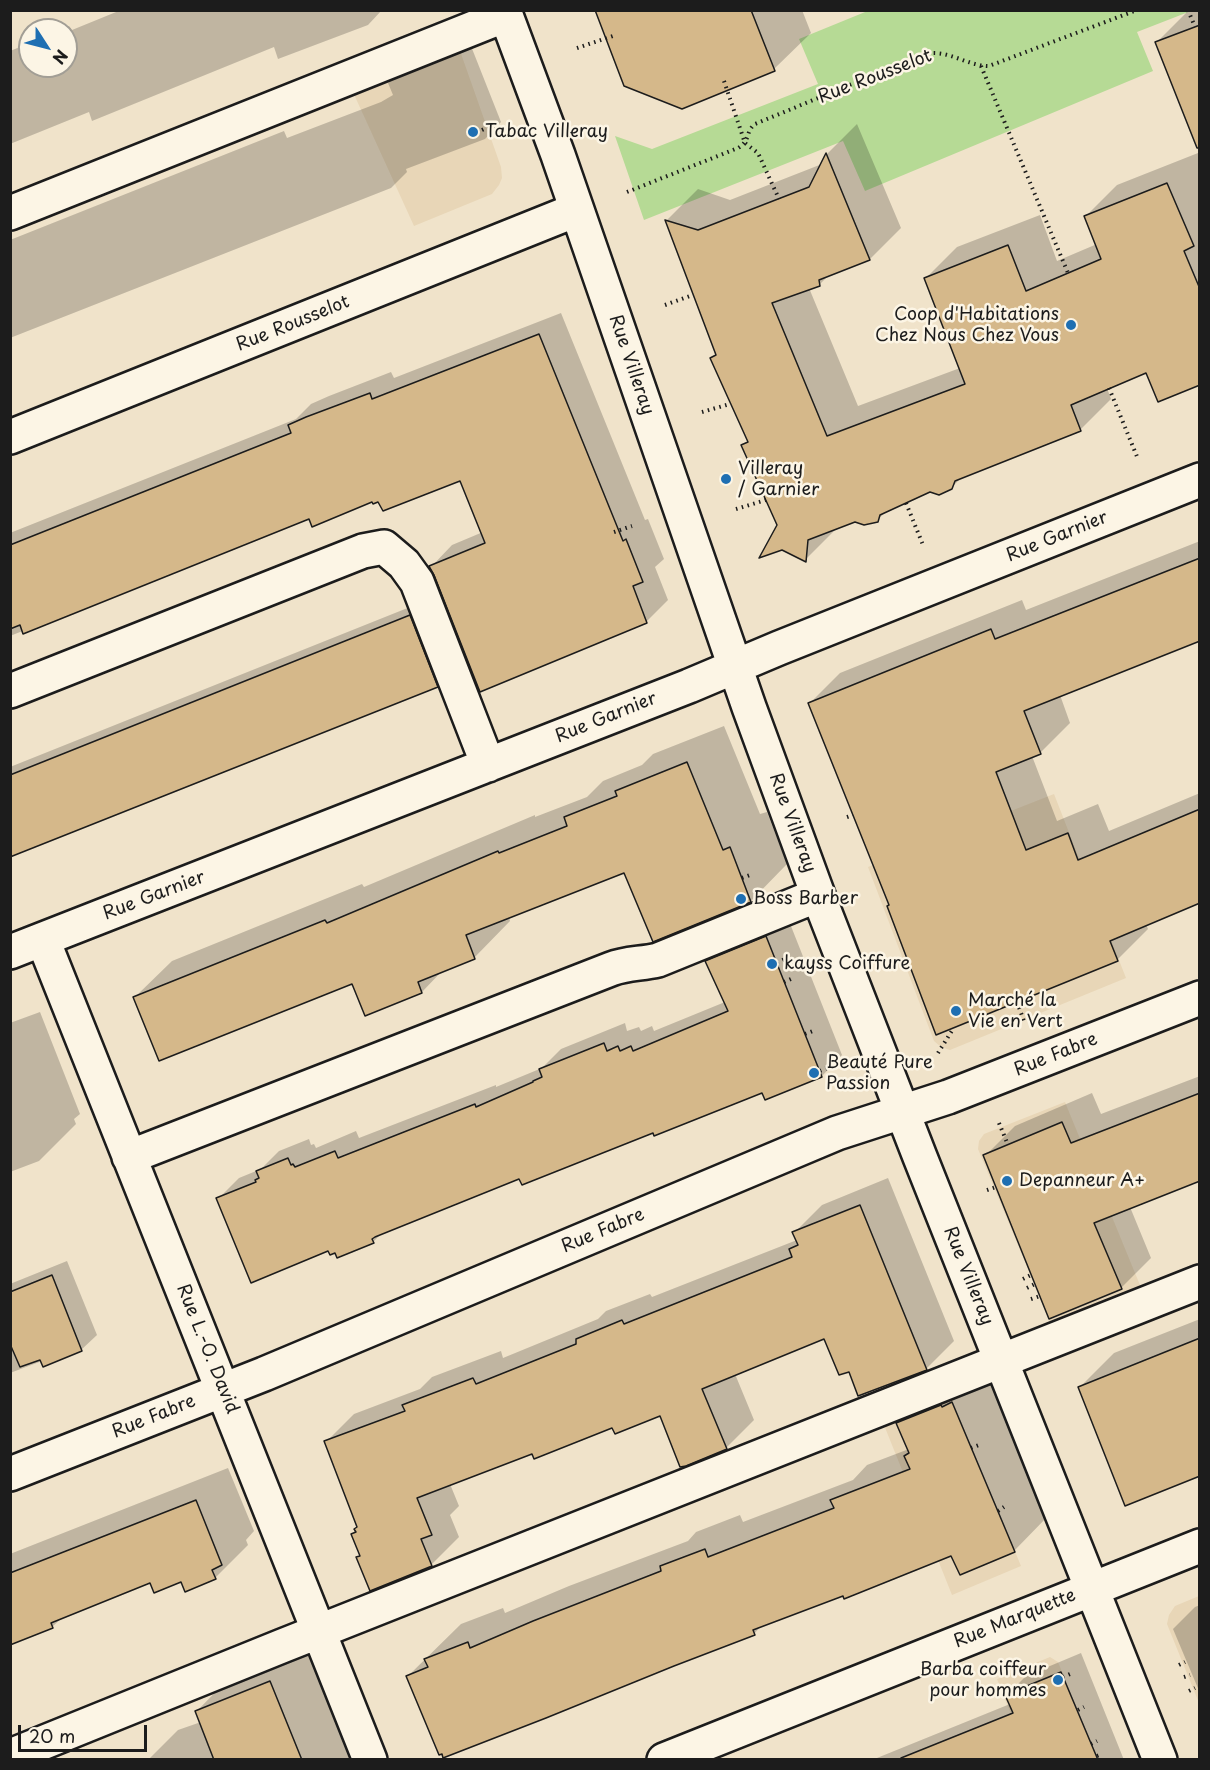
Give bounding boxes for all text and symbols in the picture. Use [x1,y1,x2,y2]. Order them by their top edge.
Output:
north arrow [18,18,78,78]
text: N [48,45,74,70]
street label: Rue Rousselot [815,45,935,109]
place label: Tabac Villeray [485,121,608,143]
marker: Tabac Villeray [466,125,480,139]
street label: Rue Rousselot [233,291,353,357]
place label: Coop d'Habitations Chez Nous Chez Vous [875,304,1059,346]
street label: Rue Villeray [604,312,658,418]
marker: Coop d'Habitations Chez Nous Chez Vous [1064,318,1078,332]
place label: Villeray / Garnier [738,458,819,500]
marker: Villeray / Garnier [719,472,733,486]
street label: Rue Garnier [1003,507,1111,567]
street label: Rue Garnier [552,688,660,748]
street label: Rue Villeray [764,770,820,876]
street label: Rue Garnier [100,867,208,925]
place label: Boss Barber [753,888,858,910]
marker: Boss Barber [734,892,748,906]
place label: kayss Coiffure [784,953,910,975]
marker: kayss Coiffure [765,957,779,971]
place label: Marché la Vie en Vert [968,990,1062,1032]
marker: Marché la Vie en Vert [949,1004,963,1018]
street label: Rue Fabre [1011,1028,1101,1082]
place label: Beauté Pure Passion [826,1052,933,1094]
marker: Beauté Pure Passion [807,1066,821,1080]
place label: Depanneur A+ [1019,1170,1146,1192]
marker: Depanneur A+ [1000,1174,1014,1188]
street label: Rue Fabre [558,1204,648,1258]
street label: Rue Villeray [938,1224,998,1328]
street label: Rue L.-O. David [171,1281,243,1417]
street label: Rue Fabre [109,1390,199,1444]
street label: Rue Marquette [951,1585,1079,1653]
place label: Barba coiffeur pour hommes [920,1659,1046,1702]
marker: Barba coiffeur pour hommes [1051,1673,1065,1687]
scale bar [21,1713,150,1751]
text: 20 m [29,1722,75,1749]

